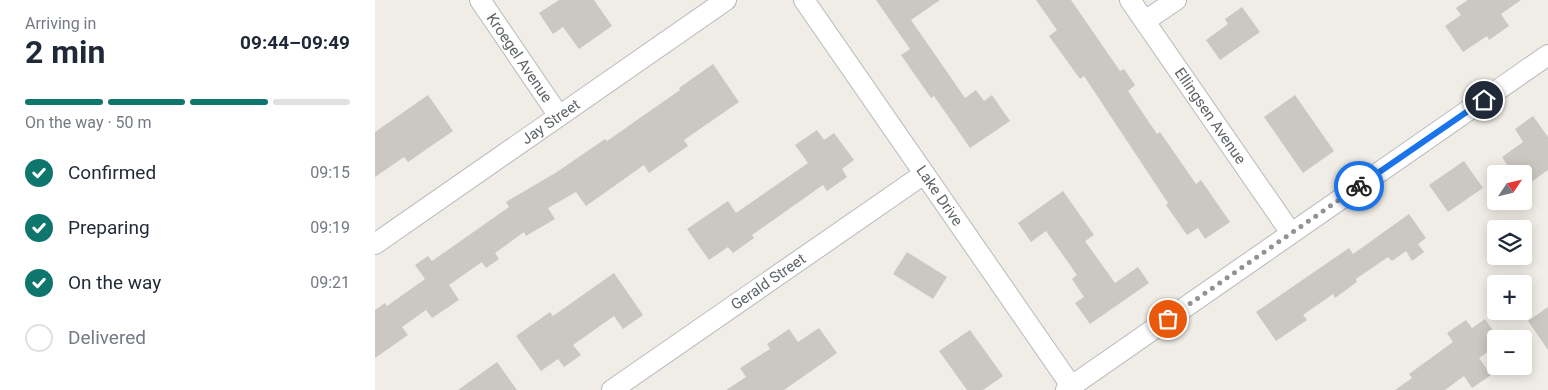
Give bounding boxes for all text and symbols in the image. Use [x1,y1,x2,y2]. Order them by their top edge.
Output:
street label: Kroegel Avenue [483,10,556,106]
text: Arriving in [25,14,96,33]
text: 09:44–09:49 [240,31,350,54]
text: 2 min [25,33,105,71]
street label: Ellingsen Avenue [1171,64,1250,168]
pin [1463,79,1505,121]
icon: home [1470,86,1498,114]
street label: Jay Street [518,95,583,148]
text: On the way · 50 m [25,113,152,132]
icon: check [25,159,53,187]
text: Confirmed [68,161,156,184]
courier [1334,161,1384,211]
street label: Lake Drive [912,162,967,229]
text: 09:15 [310,163,350,182]
north arrow [1487,165,1533,210]
map controls [1487,165,1532,375]
icon: bike [1345,172,1373,200]
icon: check [25,214,53,242]
text: Preparing [68,216,150,239]
text: 09:19 [310,218,350,237]
button: layers [1487,220,1532,265]
street label: Gerald Street [727,250,809,314]
icon: check [25,269,53,297]
text: On the way [68,271,161,294]
text: 09:21 [310,273,350,292]
button: + [1487,275,1532,320]
pin [1147,298,1189,340]
icon: bag [1154,305,1182,333]
text: Delivered [68,326,146,349]
button: − [1487,330,1532,375]

